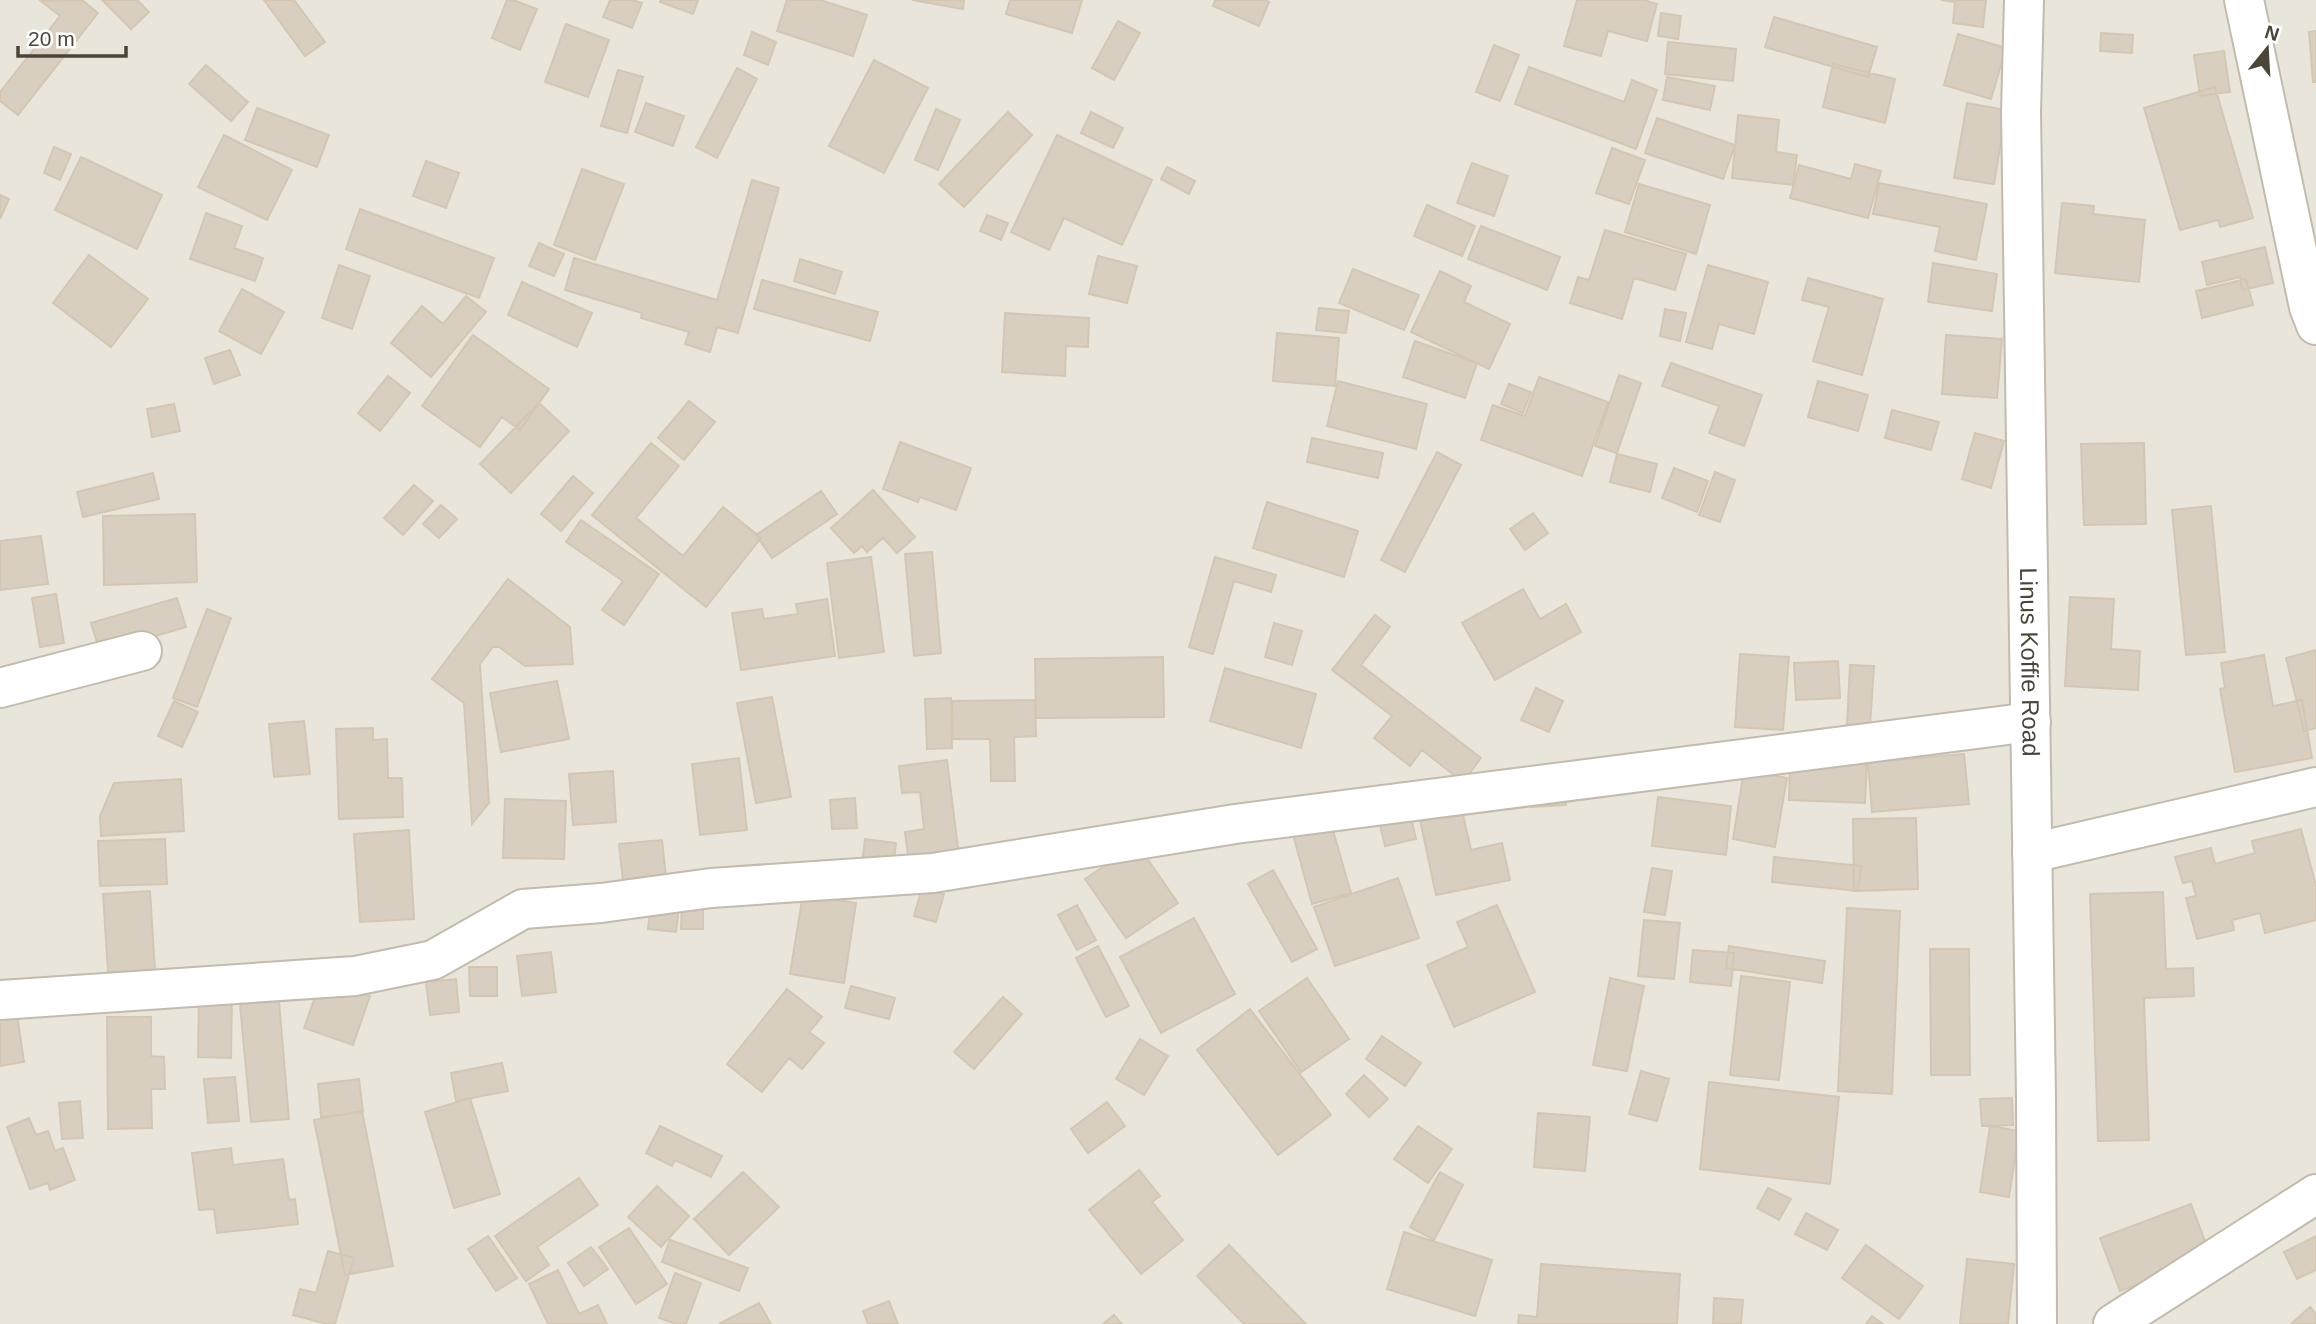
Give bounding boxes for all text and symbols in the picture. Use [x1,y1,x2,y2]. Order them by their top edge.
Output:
scale bar [18,14,126,58]
north arrow [2232,14,2302,84]
text: N [2262,21,2282,45]
text: 20 m [28,27,75,50]
street label: Linus Koffie Road [2015,567,2045,757]

